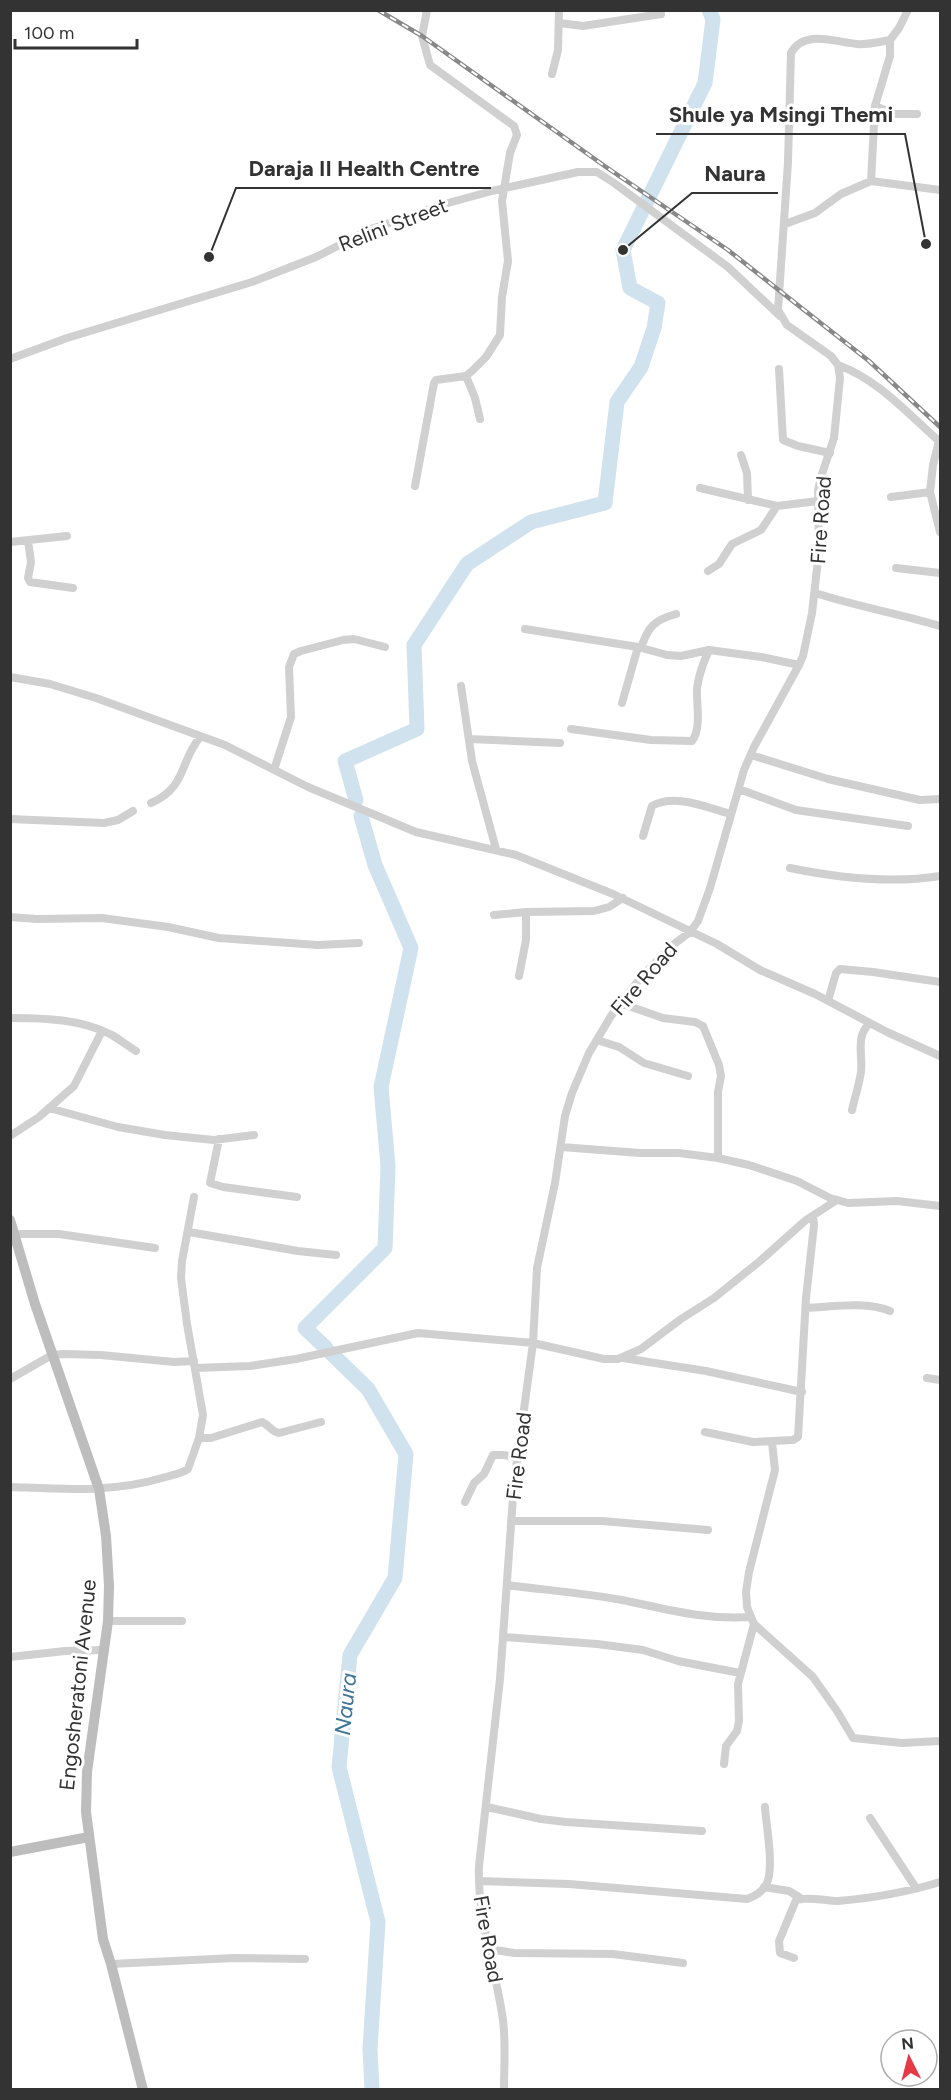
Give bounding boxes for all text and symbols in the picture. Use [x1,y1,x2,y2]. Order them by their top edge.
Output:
scale bar [15,12,136,50]
text: 100 m [24,22,74,44]
callout: Shule ya Msingi Themi [656,94,905,134]
text: Shule ya Msingi Themi [669,101,893,128]
callout: Daraja II Health Centre [236,148,491,188]
callout: Naura [692,153,778,193]
text: Daraja II Health Centre [249,155,479,182]
text: Naura [704,160,766,187]
street label: Relini Street [335,192,451,257]
street label: Fire Road [805,475,836,565]
street label: Fire Road [605,937,682,1020]
street label: Fire Road [501,1411,536,1501]
street label: Engosheratoni Avenue [54,1578,101,1792]
water label: Naura [329,1671,362,1737]
street label: Fire Road [469,1893,508,1985]
north arrow [879,2028,939,2088]
text: N [900,2033,915,2054]

